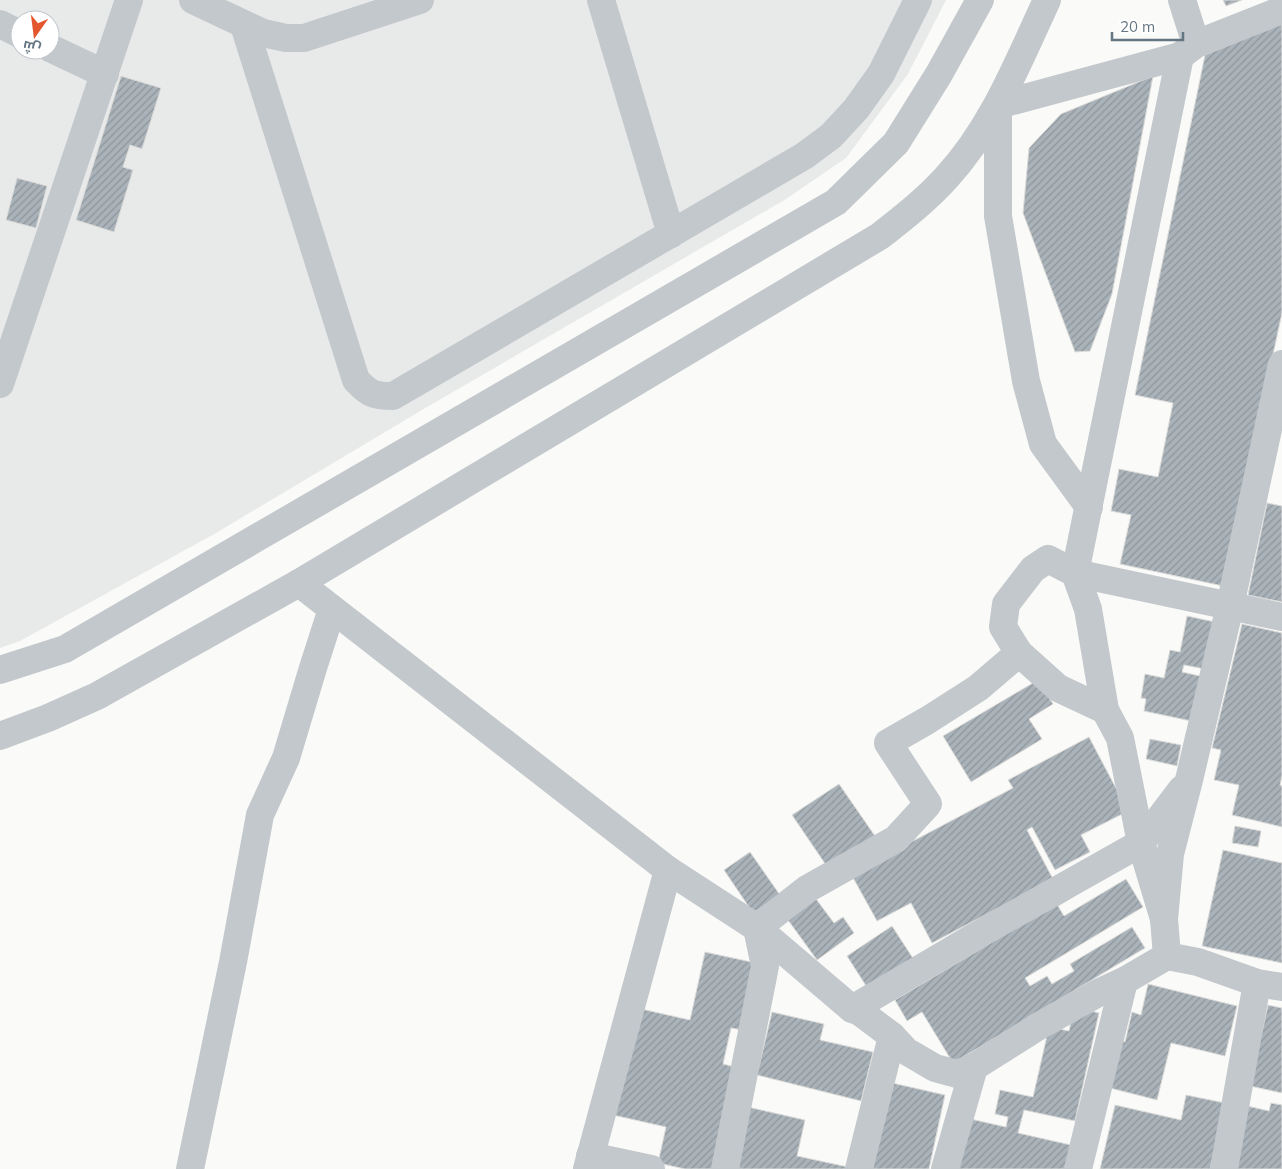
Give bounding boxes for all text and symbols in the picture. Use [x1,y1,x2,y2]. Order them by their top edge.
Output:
north arrow [10,10,60,60]
scale bar [1112,10,1183,42]
text: 20 m [1120,17,1155,36]
text: ش [21,37,43,59]

